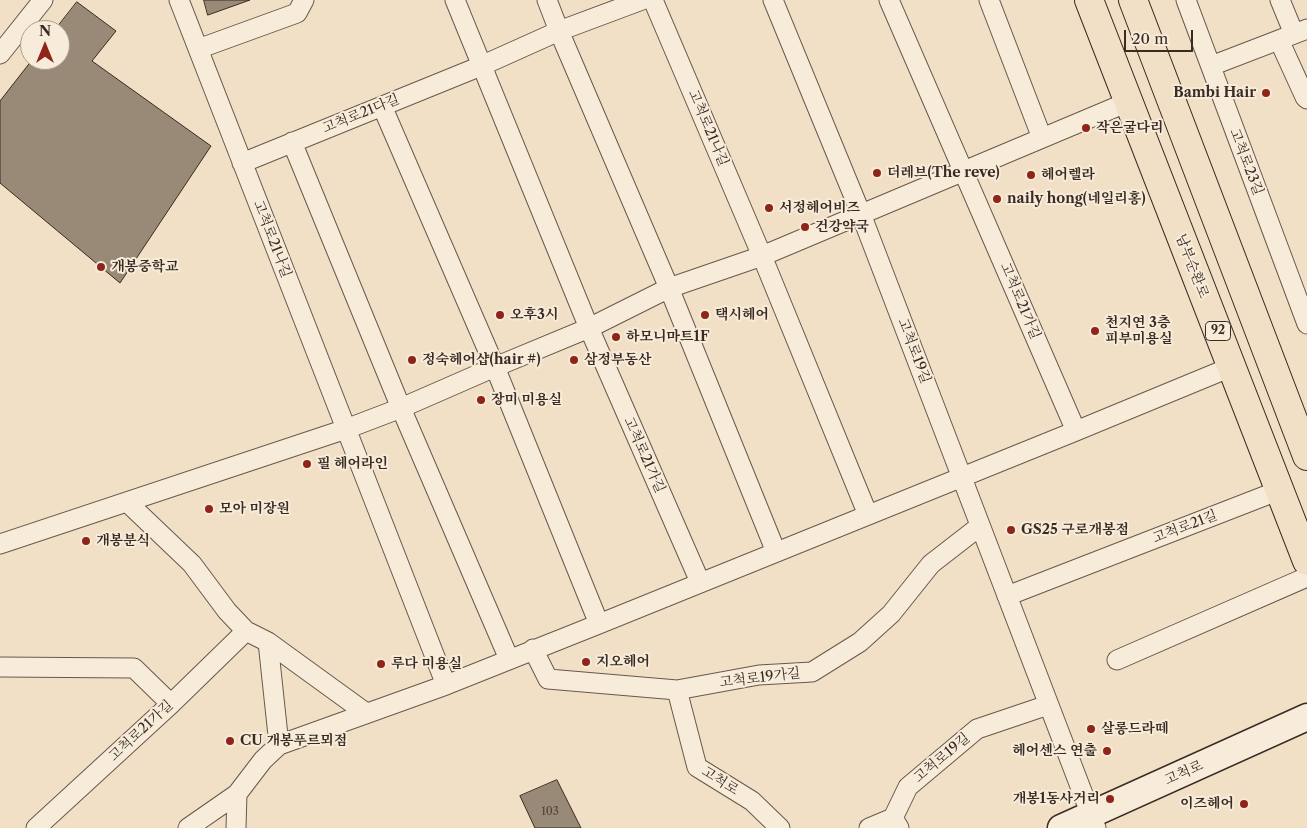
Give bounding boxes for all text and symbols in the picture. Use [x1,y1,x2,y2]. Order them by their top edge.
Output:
north arrow [20,20,70,70]
scale bar [1127,20,1196,52]
text: N [39,22,51,40]
text: 20 m [1132,29,1168,48]
place label: Bambi Hair [1173,85,1256,101]
street label: 고척로21나길 [684,87,732,169]
marker: Bambi Hair [1260,87,1272,99]
street label: 고척로21다길 [320,91,402,137]
place label: 작은굴다리 [1096,120,1164,136]
marker: 작은굴다리 [1080,122,1092,134]
street label: 고척로23길 [1226,126,1266,198]
place label: 더레브(The reve) [887,165,1000,181]
marker: 더레브(The reve) [871,167,883,179]
place label: 헤어렐라 [1041,167,1095,183]
marker: 헤어렐라 [1025,169,1037,181]
place label: naily hong(네일리홍) [1007,191,1146,207]
marker: naily hong(네일리홍) [991,193,1003,205]
street label: 고척로21나길 [250,198,294,280]
place label: 서정헤어비즈 [779,200,860,216]
marker: 서정헤어비즈 [763,202,775,214]
place label: 건강약국 [815,219,869,235]
marker: 건강약국 [799,221,811,233]
street label: 남부순환로 [1172,231,1212,301]
place label: 개봉중학교 [111,259,179,275]
street label: 고척로21가길 [996,260,1044,342]
marker: 개봉중학교 [95,261,107,273]
place label: 오후3시 [510,307,558,323]
place label: 택시헤어 [715,307,769,323]
marker: 오후3시 [494,309,506,321]
marker: 택시헤어 [699,309,711,321]
place label: 천지연 3층 피부미용실 [1105,315,1173,348]
street label: 고척로19길 [894,316,934,386]
road number: 92 [1206,322,1230,341]
marker: 천지연 3층 피부미용실 [1089,325,1101,337]
place label: 하모니마트1F [626,329,709,345]
marker: 하모니마트1F [610,331,622,343]
place label: 정숙헤어샵(hair #) [422,352,541,368]
place label: 삼정부동산 [584,352,652,368]
marker: 정숙헤어샵(hair #) [406,354,418,366]
marker: 삼정부동산 [568,354,580,366]
place label: 장미 미용실 [491,392,562,408]
marker: 장미 미용실 [475,394,487,406]
street label: 고척로21가길 [620,414,668,496]
place label: 필 헤어라인 [317,456,388,472]
marker: 필 헤어라인 [301,458,313,470]
place label: 모아 미장원 [219,501,290,517]
marker: 모아 미장원 [203,503,215,515]
street label: 고척로21길 [1150,507,1220,547]
place label: GS25 구로개봉점 [1021,522,1129,538]
marker: GS25 구로개봉점 [1005,524,1017,536]
place label: 개봉분식 [96,533,150,549]
marker: 개봉분식 [80,535,92,547]
place label: 지오헤어 [596,654,650,670]
place label: 루다 미용실 [391,656,462,672]
marker: 지오헤어 [580,656,592,668]
marker: 루다 미용실 [375,658,387,670]
street label: 고척로19가길 [718,665,802,691]
street label: 고척로21가길 [105,697,177,765]
place label: 살롱드라떼 [1101,721,1169,737]
marker: 살롱드라떼 [1085,723,1097,735]
street label: 고척로19길 [910,730,974,786]
place label: CU 개봉푸르뫼점 [240,733,347,749]
marker: CU 개봉푸르뫼점 [224,735,236,747]
place label: 헤어센스 연출 [1012,743,1097,759]
marker: 헤어센스 연출 [1101,745,1113,757]
street label: 고척로 [1162,757,1206,789]
street label: 고척로 [698,763,742,799]
place label: 개봉1동사거리 [1013,791,1100,807]
marker: 개봉1동사거리 [1104,793,1116,805]
place label: 이즈헤어 [1180,796,1234,812]
marker: 이즈헤어 [1238,798,1250,810]
house number: 103 [541,805,559,819]

